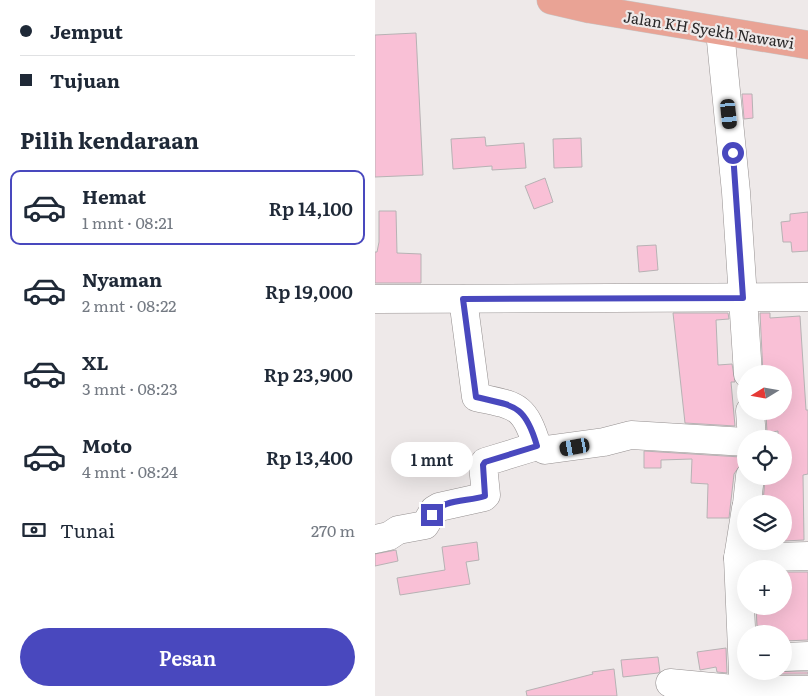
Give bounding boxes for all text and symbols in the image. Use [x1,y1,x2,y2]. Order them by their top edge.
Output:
street label: Jalan KH Syekh Nawawi [622,4,796,54]
text: Jemput [50,17,123,45]
text: Tujuan [50,66,120,94]
car [719,98,738,130]
text: Pilih kendaraan [20,123,199,156]
route start [722,142,744,164]
text: Hemat [82,182,146,210]
icon: car [22,185,67,230]
text: Rp 14,100 [268,194,353,222]
text: 1 mnt · 08:21 [82,210,173,234]
text: Nyaman [82,265,162,293]
icon: car [22,268,67,313]
text: Rp 19,000 [265,277,353,305]
text: 2 mnt · 08:22 [82,293,176,317]
text: XL [82,348,109,376]
icon: car [22,351,67,396]
text: Rp 23,900 [263,360,353,388]
north arrow [737,365,793,420]
map controls [737,365,792,680]
text: 3 mnt · 08:23 [82,376,178,400]
button: locate [737,430,792,485]
text: Moto [82,431,132,459]
icon: car [22,434,67,479]
car [558,437,591,457]
callout: 1 mnt [391,442,473,478]
text: Rp 13,400 [266,443,353,471]
text: 1 mnt [411,447,453,471]
text: 4 mnt · 08:24 [82,459,178,483]
button: layers [737,495,792,550]
route end [421,504,443,526]
icon: cash [20,516,48,544]
text: Tunai [60,516,115,544]
text: 270 m [311,518,355,542]
button: + [737,560,792,615]
button: − [737,625,792,680]
button: Pesan [20,628,355,686]

